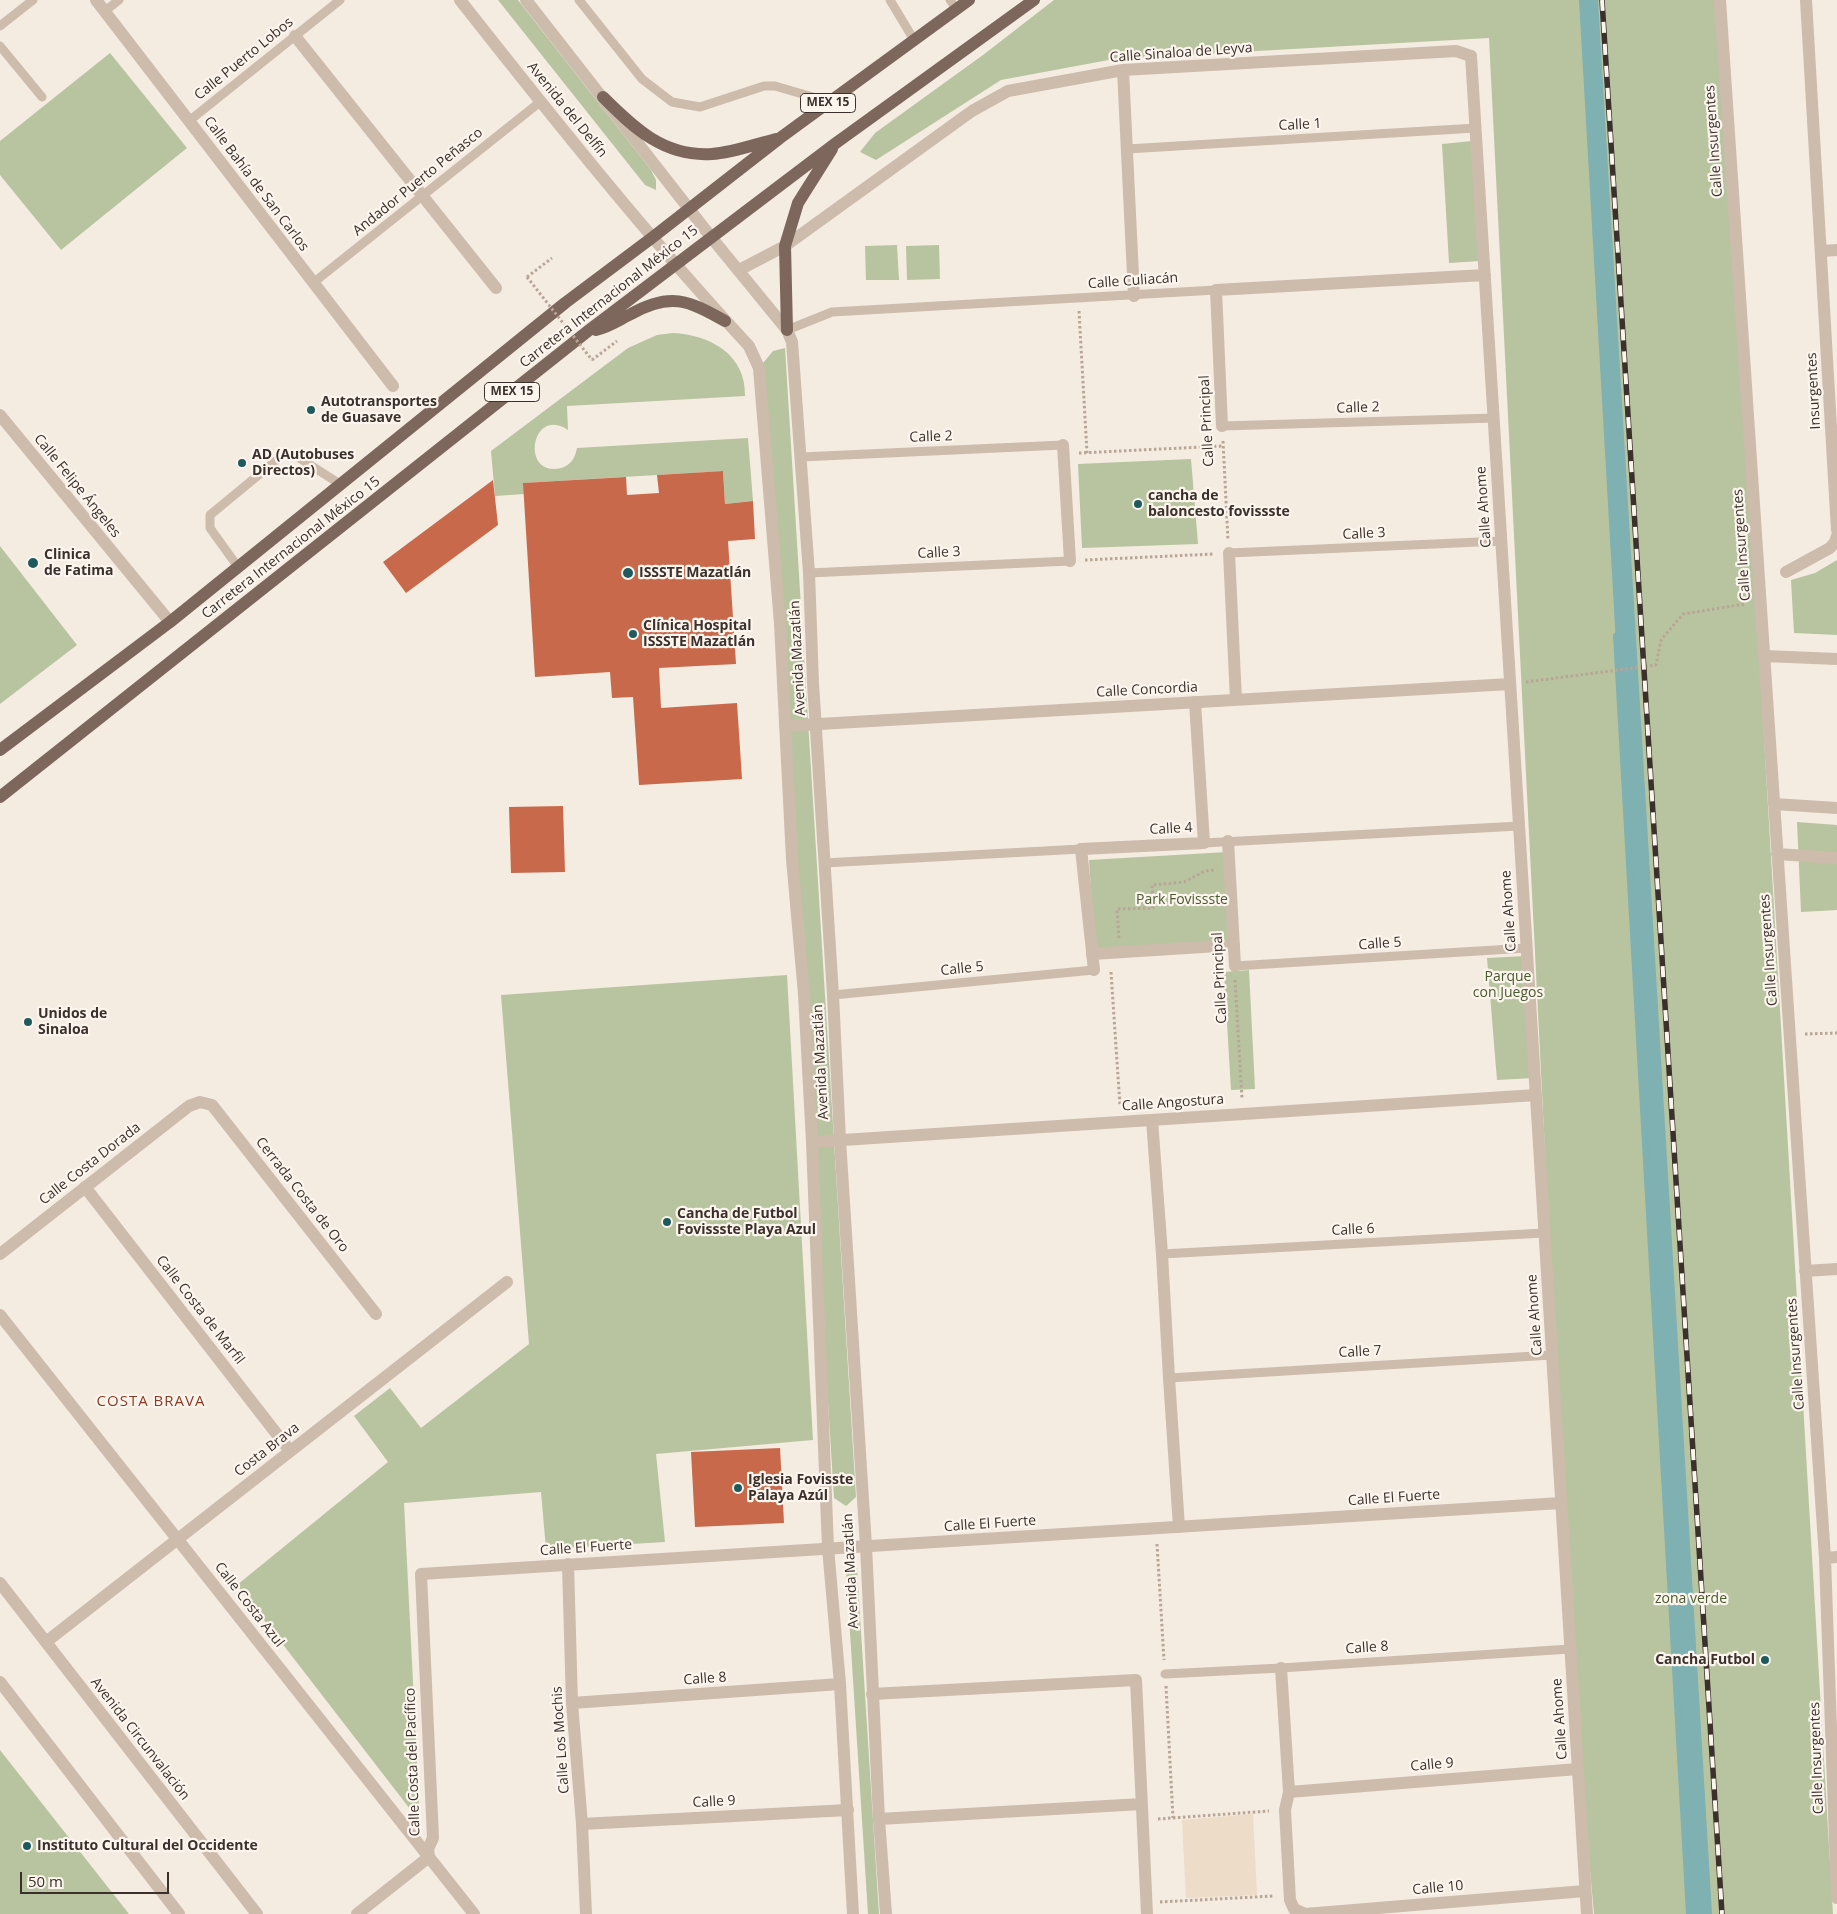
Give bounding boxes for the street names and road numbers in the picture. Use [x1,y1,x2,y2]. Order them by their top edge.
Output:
street label: Calle Puerto Lobos [191,14,297,104]
street label: Calle Sinaloa de Leyva [1109,40,1253,66]
street label: Avenida del Delfín [523,59,611,161]
street label: Calle Insurgentes [1702,84,1726,198]
road number: MEX 15 [800,94,856,112]
street label: Calle Bahía de San Carlos [200,113,312,255]
street label: Calle 1 [1278,115,1322,135]
street label: Andador Puerto Peñasco [350,124,486,240]
street label: Carretera Internacional México 15 [517,222,701,372]
street label: Calle Culiacán [1087,269,1179,293]
street label: Insurgentes [1804,352,1824,430]
street label: Calle Principal [1196,375,1218,467]
road number: MEX 15 [484,382,540,402]
street label: Calle 2 [1336,399,1380,417]
street label: Calle 2 [909,428,953,446]
street label: Calle Felipe Ángeles [30,431,124,541]
street label: Calle Ahome [1473,466,1495,548]
street label: Carretera Internacional México 15 [199,473,383,623]
street label: Calle Insurgentes [1730,488,1754,602]
street label: Calle 3 [1342,524,1386,544]
street label: Calle 3 [917,543,961,563]
street label: Avenida Mazatlán [787,600,809,716]
street label: Calle Concordia [1096,679,1198,701]
street label: Calle 4 [1149,819,1193,839]
street label: Calle Ahome [1498,870,1520,952]
street label: Calle Insurgentes [1757,893,1781,1007]
street label: Calle Principal [1209,932,1231,1024]
street label: Calle 5 [1358,934,1402,954]
street label: Calle 5 [940,958,984,980]
street label: Avenida Mazatlán [810,1004,832,1120]
street label: Calle Angostura [1121,1091,1225,1115]
street label: Calle Costa Dorada [36,1119,144,1209]
street label: Cerrada Costa de Oro [252,1134,352,1256]
street label: Calle 6 [1331,1220,1375,1240]
street label: Calle Costa de Marfil [152,1252,248,1368]
street label: Calle Ahome [1524,1274,1546,1356]
street label: Calle Insurgentes [1784,1297,1808,1411]
street label: Calle 7 [1338,1342,1382,1362]
street label: Costa Brava [231,1419,303,1481]
street label: Calle El Fuerte [1347,1486,1441,1510]
street label: Calle El Fuerte [943,1512,1037,1536]
street label: Avenida Mazatlán [840,1513,862,1629]
street label: Calle El Fuerte [539,1536,633,1560]
street label: Calle Costa Azul [211,1559,287,1651]
street label: Calle 8 [1345,1638,1389,1658]
street label: Calle 8 [683,1669,727,1689]
street label: Avenida Circunvalación [87,1674,193,1804]
street label: Calle Ahome [1549,1678,1571,1760]
street label: Calle Los Mochis [549,1686,573,1794]
street label: Calle Costa del Pacífico [402,1687,424,1837]
street label: Calle Insurgentes [1807,1702,1827,1814]
street label: Calle 9 [1410,1755,1454,1775]
street label: Calle 9 [692,1792,736,1812]
street label: Calle 10 [1412,1877,1464,1899]

